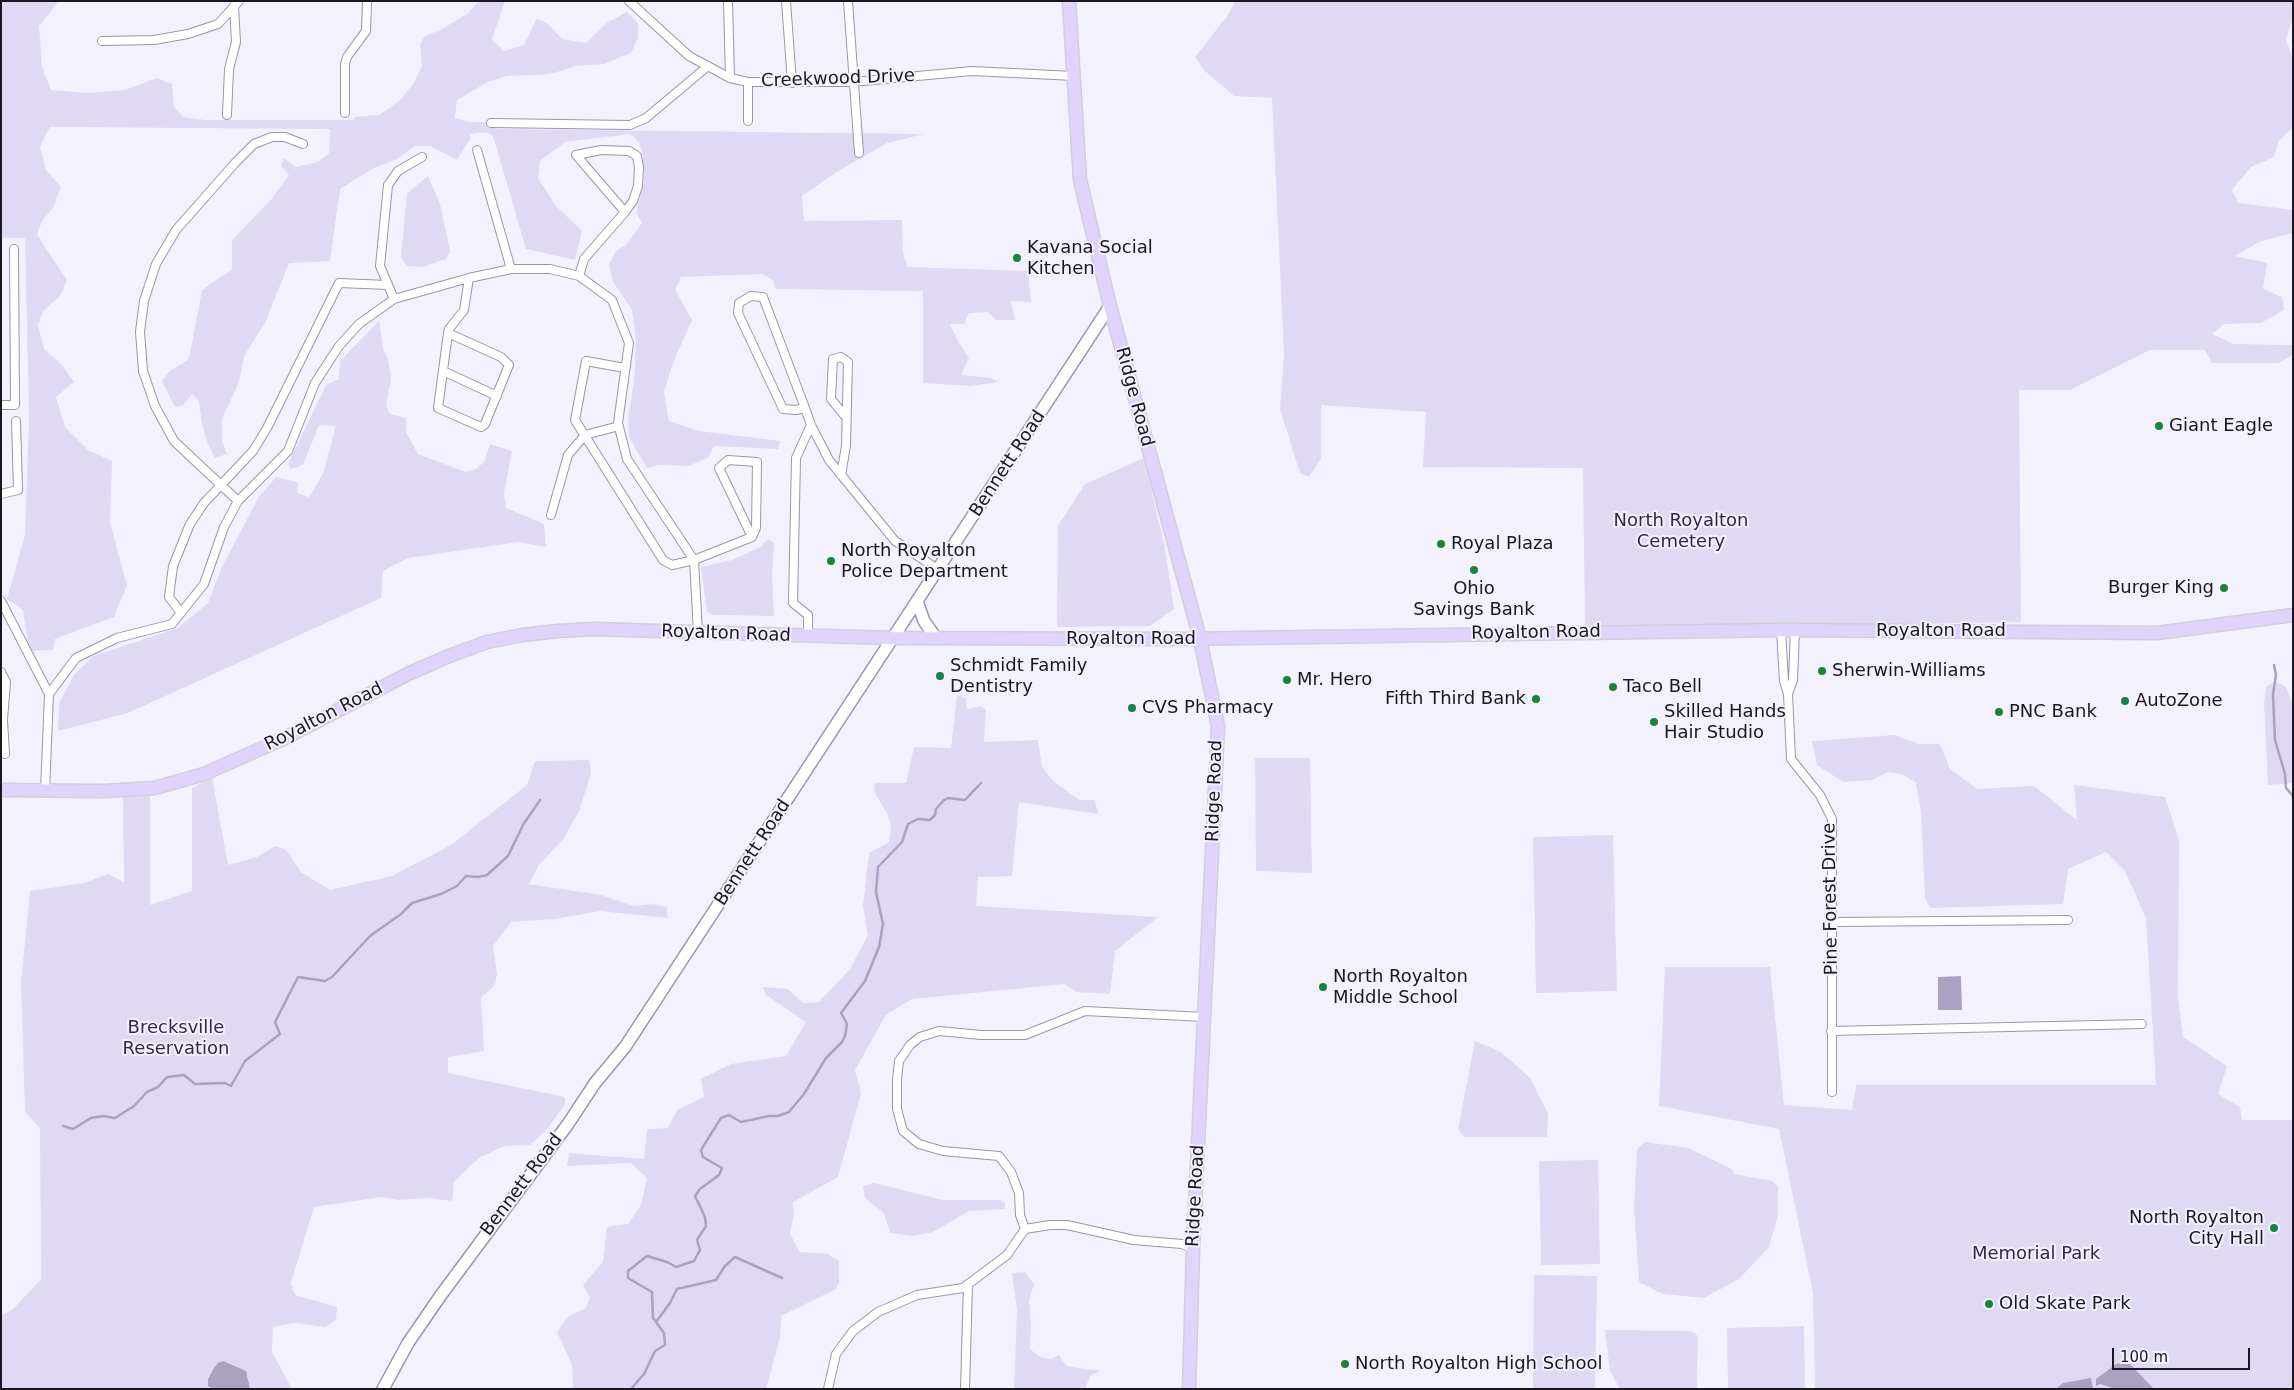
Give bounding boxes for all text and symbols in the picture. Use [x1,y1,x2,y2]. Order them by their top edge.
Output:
street label: Creekwood Drive [761,66,915,92]
place label: Kavana Social Kitchen [1027,237,1153,280]
marker: Kavana Social Kitchen [1011,252,1023,264]
street label: Ridge Road [1110,345,1158,449]
street label: Bennett Road [966,407,1050,521]
place label: Giant Eagle [2169,415,2273,437]
marker: Giant Eagle [2153,420,2165,432]
park label: North Royalton Cemetery [1614,510,1748,552]
place label: Royal Plaza [1451,533,1553,555]
marker: Royal Plaza [1435,538,1447,550]
place label: North Royalton Police Department [841,540,1008,582]
marker: North Royalton Police Department [825,555,837,567]
marker: Ohio Savings Bank [1468,564,1480,576]
place label: Burger King [2108,577,2214,599]
place label: Ohio Savings Bank [1413,578,1535,620]
marker: Burger King [2218,582,2230,594]
street label: Royalton Road [1876,620,2006,642]
street label: Royalton Road [661,621,791,647]
street label: Royalton Road [1471,621,1601,645]
street label: Royalton Road [1066,628,1196,650]
place label: Schmidt Family Dentistry [950,655,1087,698]
place label: Sherwin-Williams [1832,660,1986,682]
marker: Sherwin-Williams [1816,665,1828,677]
place label: Mr. Hero [1297,669,1372,691]
marker: Schmidt Family Dentistry [934,670,946,682]
marker: Mr. Hero [1281,674,1293,686]
place label: Taco Bell [1623,676,1702,698]
street label: Royalton Road [261,678,387,756]
marker: Taco Bell [1607,681,1619,693]
place label: Fifth Third Bank [1385,688,1526,710]
place label: AutoZone [2135,690,2223,712]
marker: Fifth Third Bank [1530,693,1542,705]
marker: AutoZone [2119,695,2131,707]
place label: CVS Pharmacy [1142,697,1274,719]
place label: Skilled Hands Hair Studio [1664,701,1786,744]
place label: PNC Bank [2009,701,2097,723]
marker: CVS Pharmacy [1126,702,1138,714]
marker: PNC Bank [1993,706,2005,718]
marker: Skilled Hands Hair Studio [1648,716,1660,728]
street label: Ridge Road [1202,739,1228,843]
street label: Bennett Road [711,796,795,910]
street label: Pine Forest Drive [1819,823,1843,975]
place label: North Royalton Middle School [1333,966,1468,1009]
marker: North Royalton Middle School [1317,981,1329,993]
park label: Brecksville Reservation [123,1017,229,1060]
street label: Bennett Road [477,1130,567,1240]
street label: Ridge Road [1183,1144,1209,1248]
place label: North Royalton City Hall [2129,1207,2264,1250]
marker: North Royalton City Hall [2268,1222,2280,1234]
park label: Memorial Park [1972,1243,2100,1265]
place label: Old Skate Park [1999,1293,2131,1315]
marker: Old Skate Park [1983,1298,1995,1310]
scale bar [2114,1338,2252,1370]
text: 100 m [2120,1348,2168,1366]
place label: North Royalton High School [1355,1353,1603,1375]
marker: North Royalton High School [1339,1358,1351,1370]

